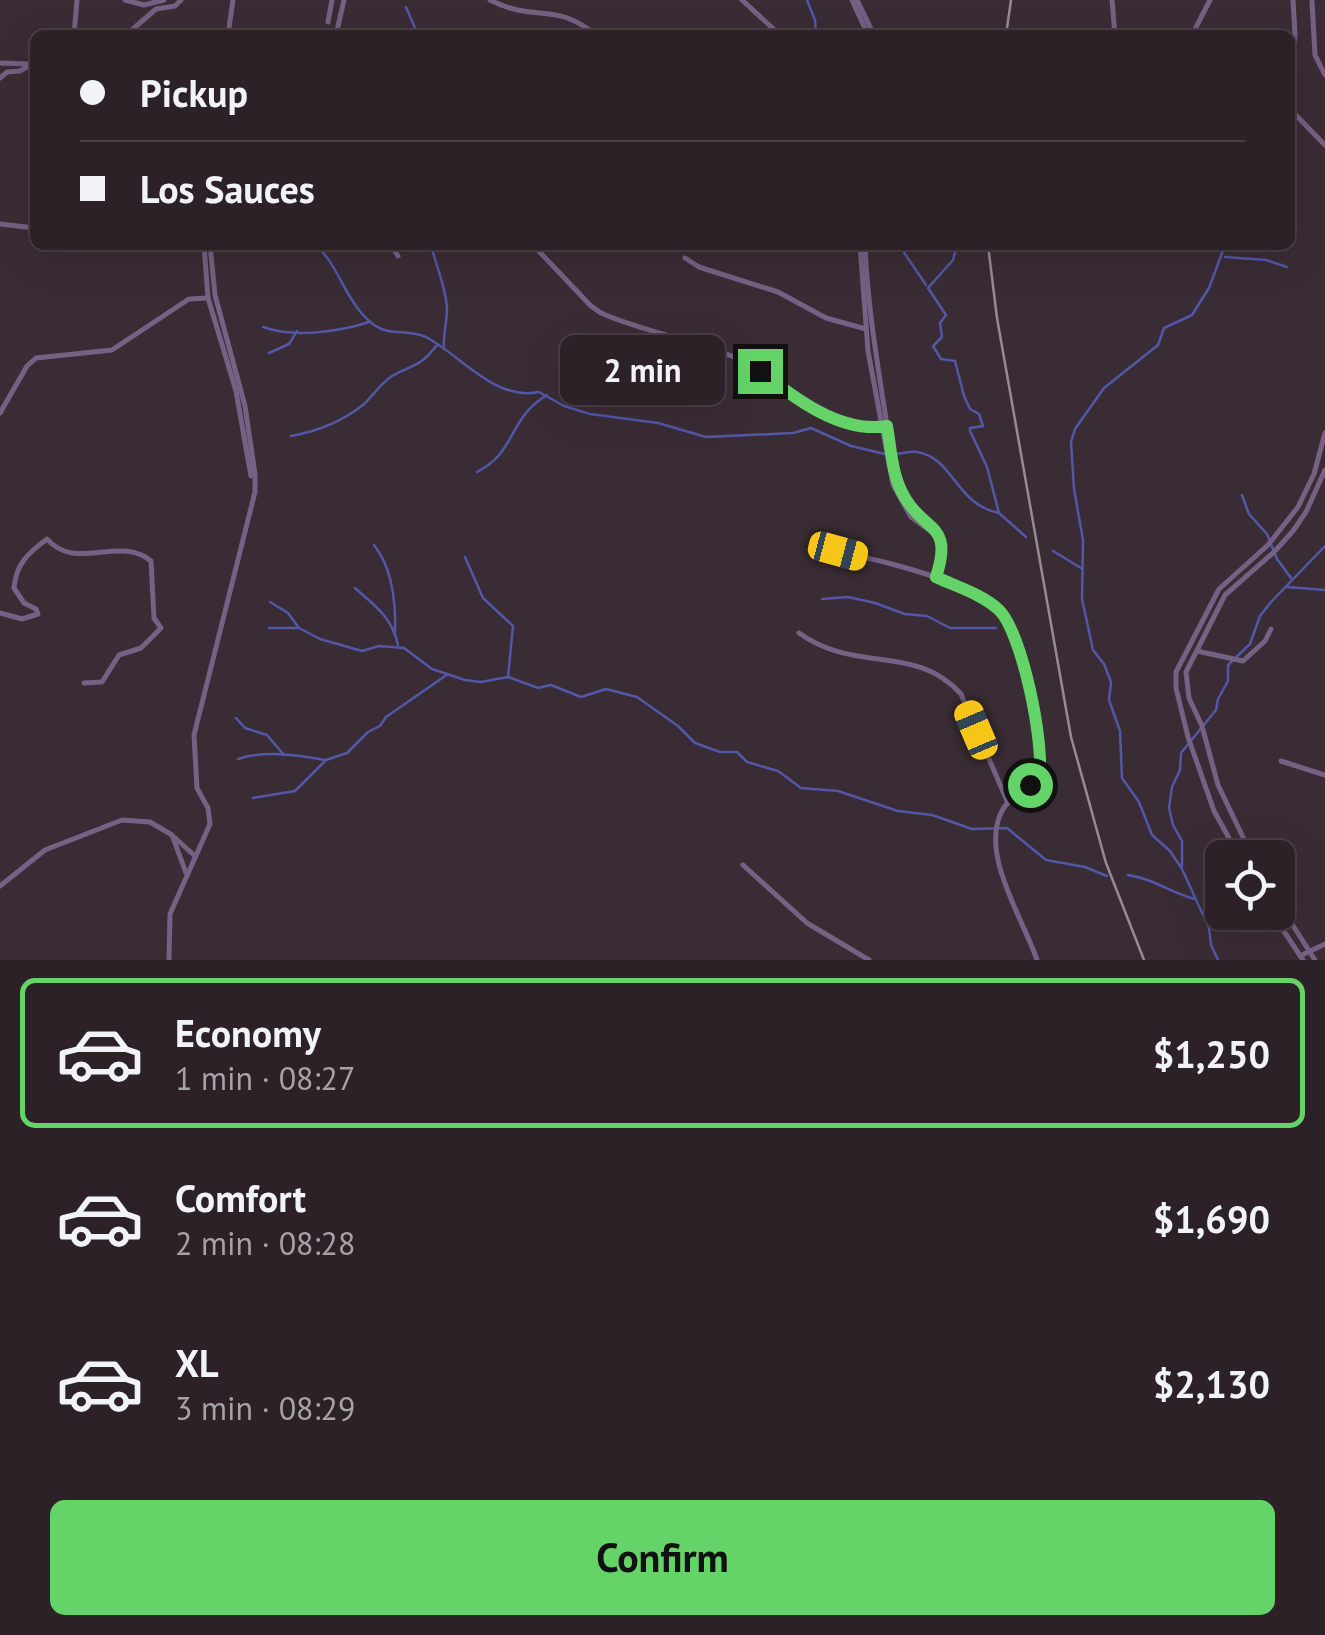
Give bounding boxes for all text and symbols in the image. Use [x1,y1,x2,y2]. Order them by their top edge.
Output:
text: Pickup [140,68,248,117]
text: Los Sauces [140,164,315,213]
callout: 2 min [560,336,725,406]
text: 2 min [603,349,682,391]
route end [738,349,783,394]
car [805,529,871,573]
car [950,697,1002,763]
route start [1008,763,1053,808]
map controls [1205,840,1295,930]
button: locate [1205,840,1295,930]
icon: car [55,1008,145,1098]
text: Economy [175,1008,321,1057]
text: $1,250 [1153,1029,1270,1078]
text: 1 min · 08:27 [175,1057,355,1099]
icon: car [55,1173,145,1263]
text: Comfort [175,1173,306,1222]
text: $1,690 [1153,1194,1270,1243]
text: 2 min · 08:28 [175,1222,355,1264]
icon: car [55,1338,145,1428]
text: XL [175,1338,219,1387]
text: $2,130 [1153,1359,1270,1408]
text: 3 min · 08:29 [175,1387,355,1429]
button: Confirm [50,1500,1275,1615]

